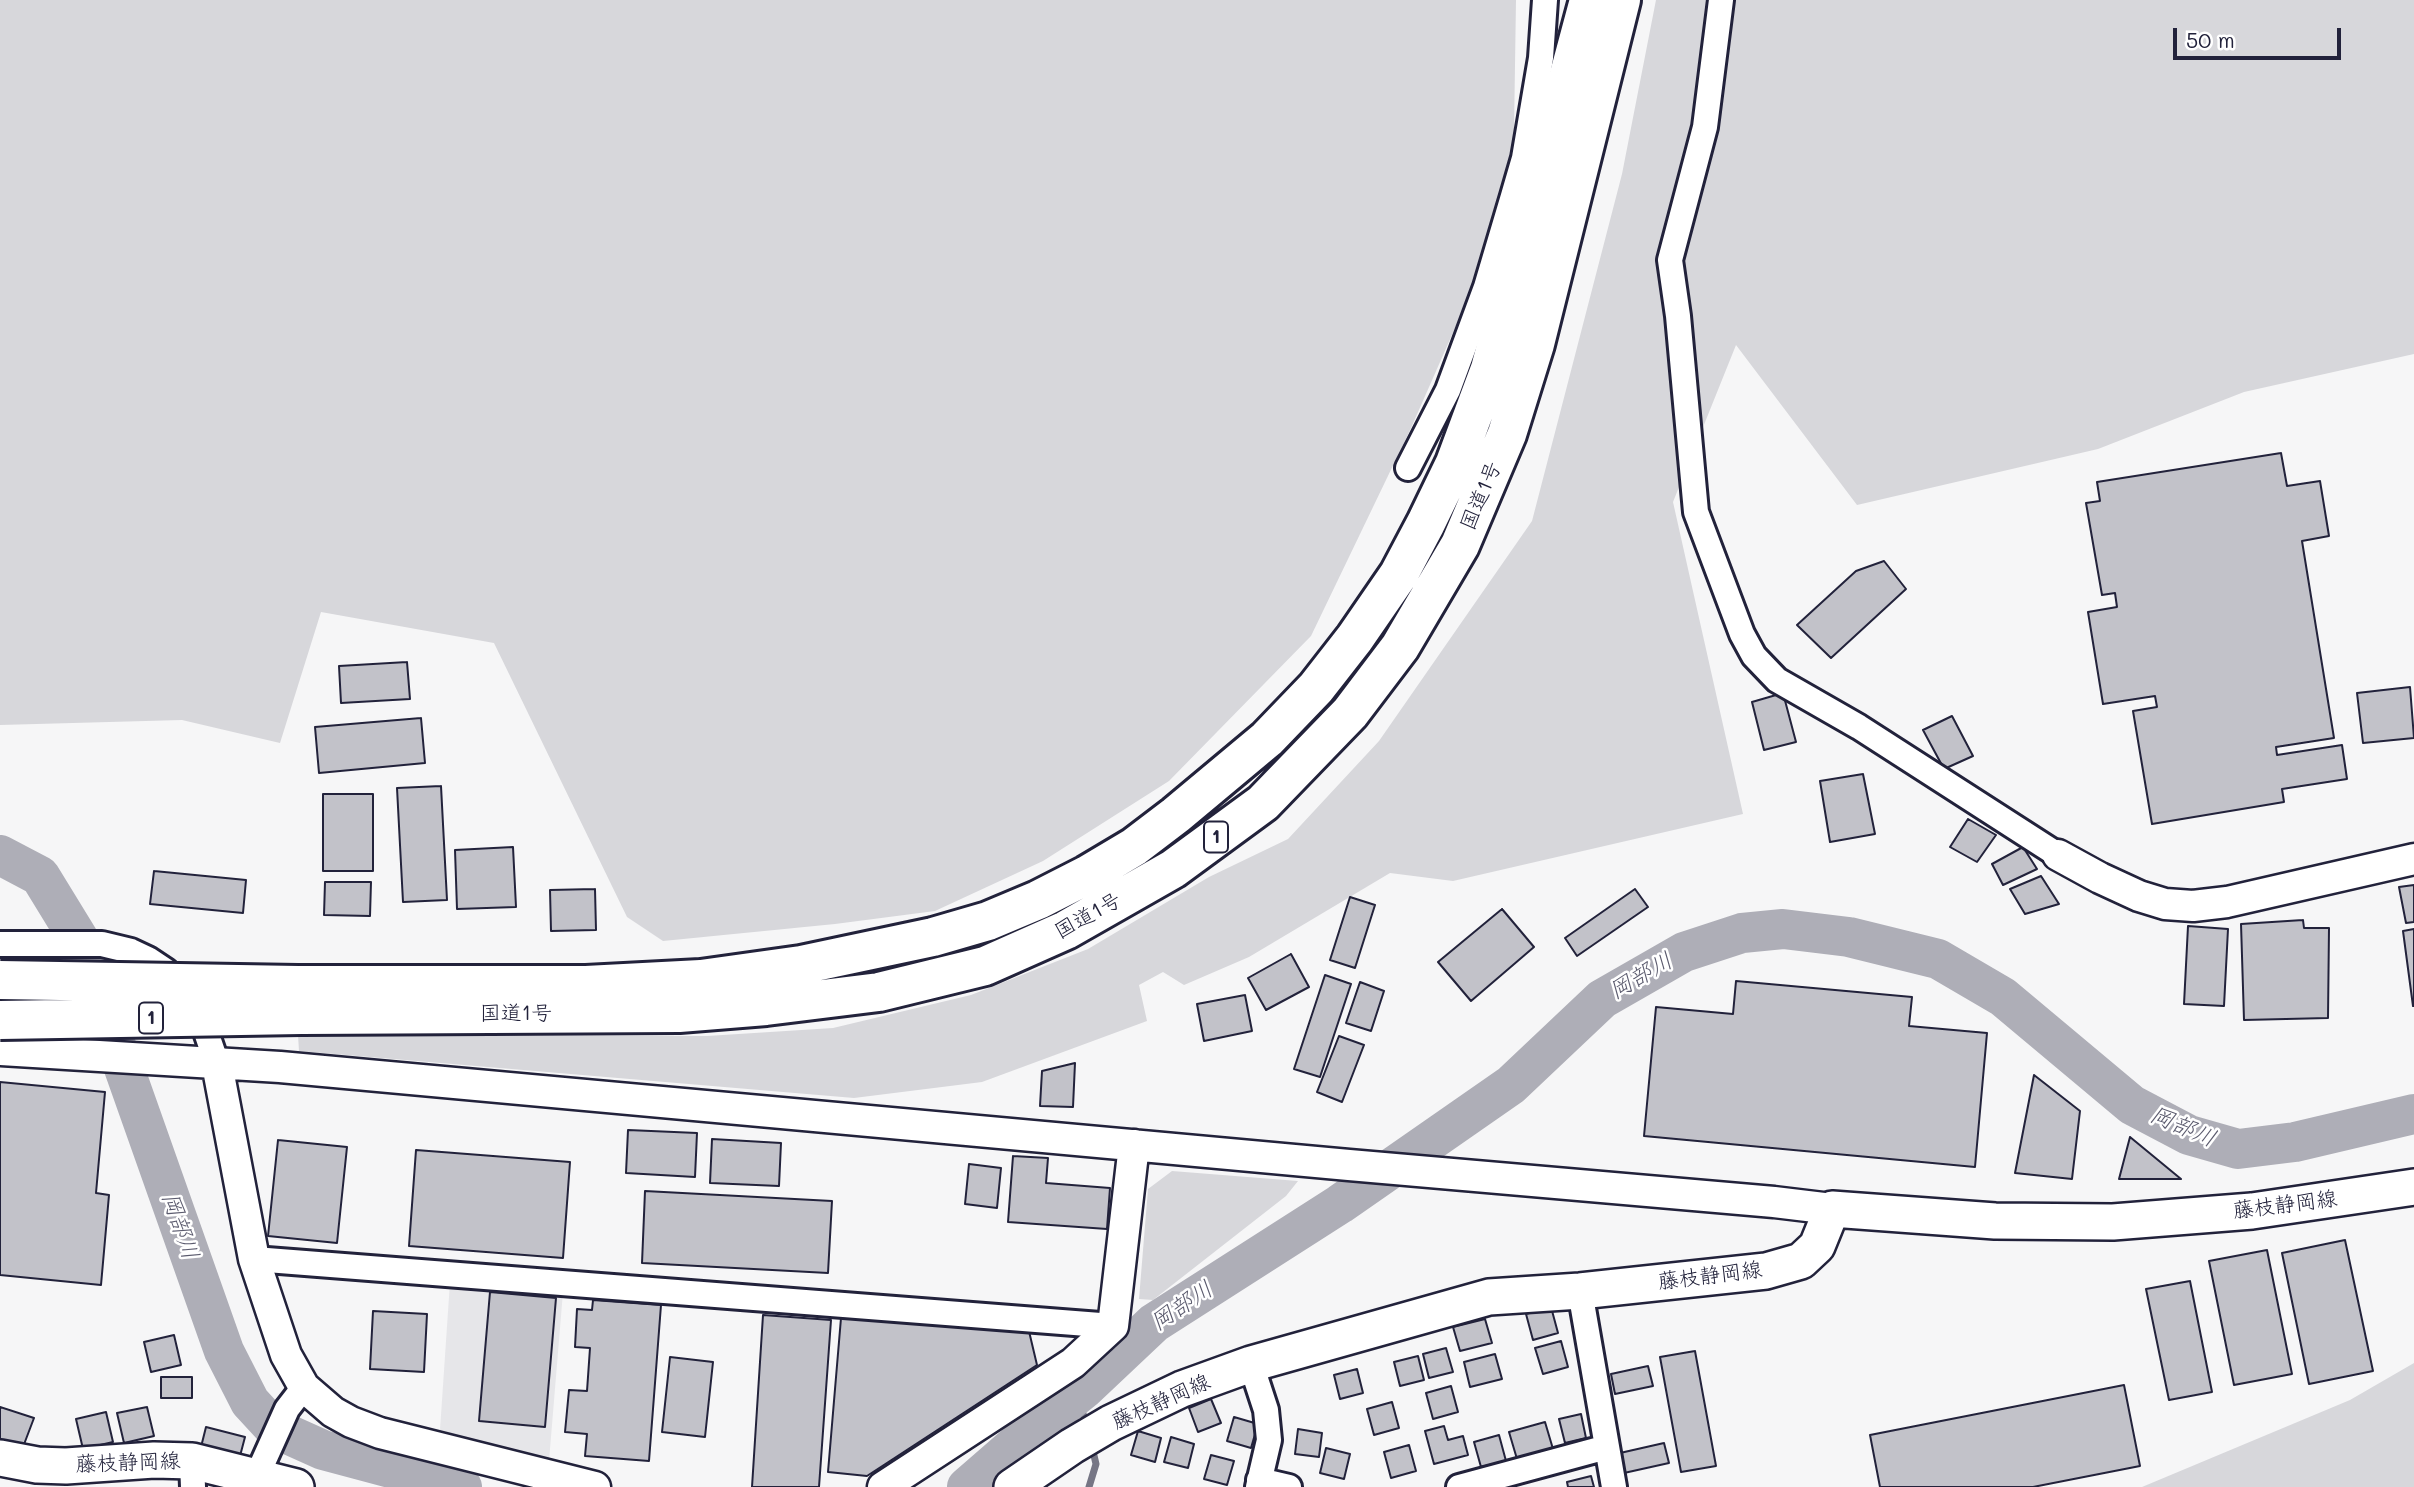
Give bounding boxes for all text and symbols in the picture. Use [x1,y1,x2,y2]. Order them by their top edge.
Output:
scale bar [2176,14,2344,58]
text: 50 m [2186,26,2235,53]
street label: 国道1号 [1455,458,1507,534]
road number: 1 [1204,822,1228,852]
street label: 国道1号 [1050,887,1126,945]
water label: 岡部川 [1604,947,1678,1005]
street label: 国道1号 [480,1001,552,1027]
road number: 1 [139,1002,163,1034]
water label: 岡部川 [2146,1101,2220,1153]
street label: 藤枝静岡線 [2231,1186,2339,1224]
water label: 岡部川 [156,1189,204,1263]
street label: 藤枝静岡線 [1656,1257,1764,1295]
water label: 岡部川 [1146,1275,1218,1337]
street label: 藤枝静岡線 [1108,1369,1214,1435]
street label: 藤枝静岡線 [75,1449,181,1477]

